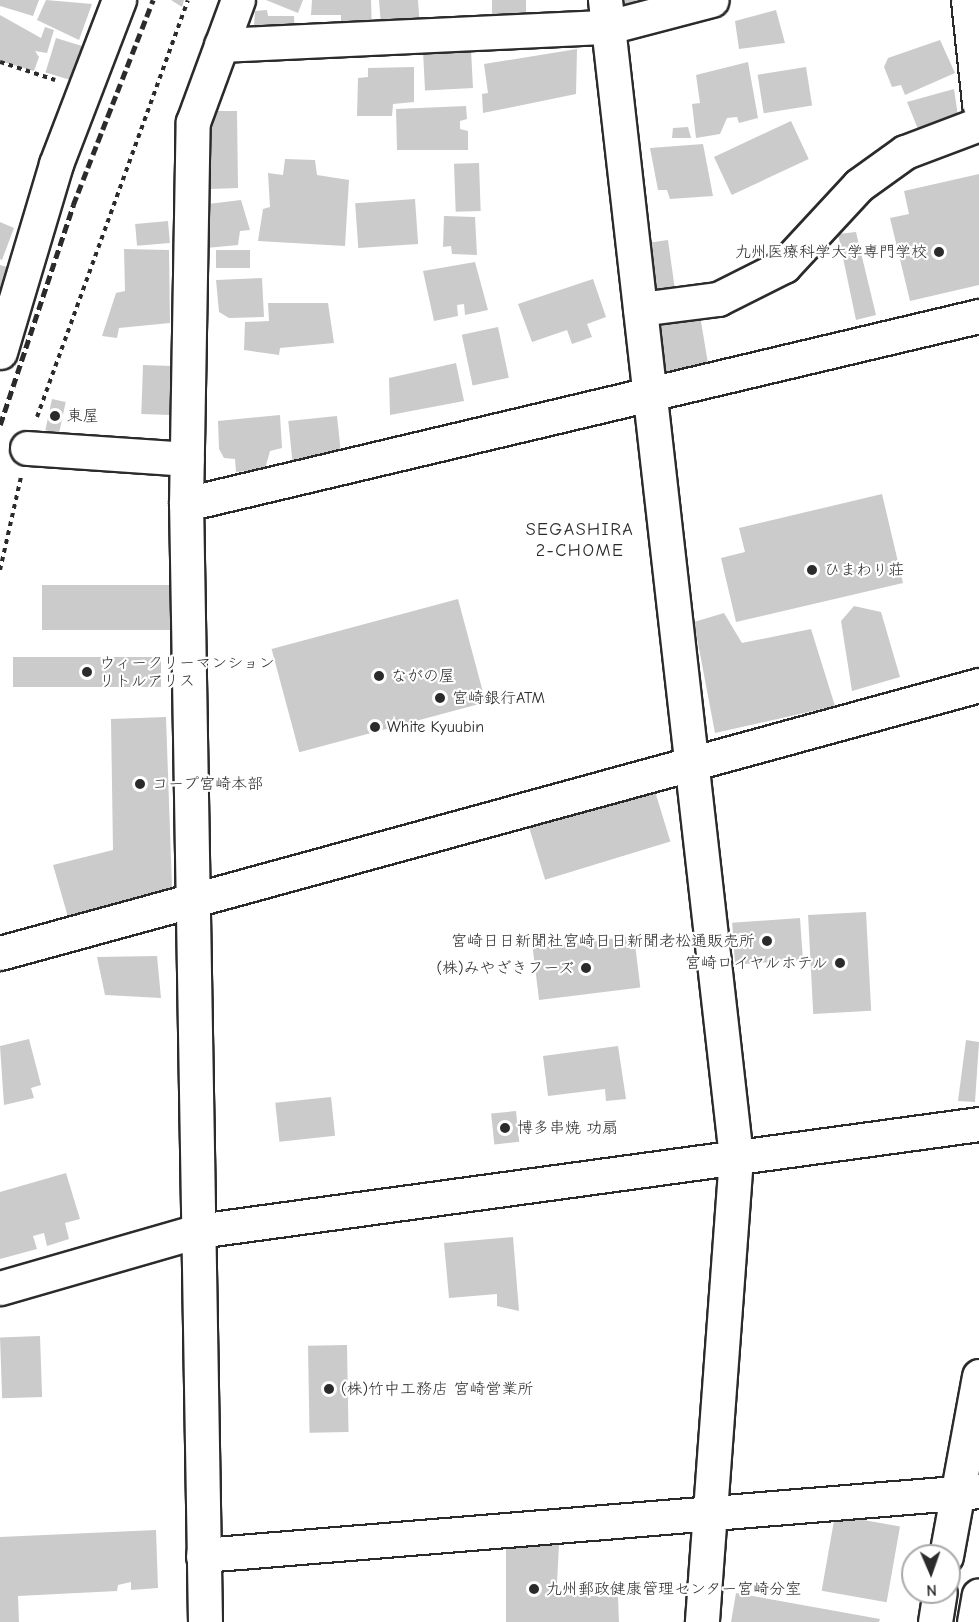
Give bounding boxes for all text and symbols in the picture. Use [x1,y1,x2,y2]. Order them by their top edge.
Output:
place label: 九州医療科学大学専門学校 [735,242,927,262]
marker: 九州医療科学大学専門学校 [932,245,946,259]
place label: 東屋 [67,406,99,426]
marker: 東屋 [48,409,62,423]
district label: SEGASHIRA 2-CHOME [526,520,634,562]
place label: ひまわり荘 [824,560,904,580]
marker: ひまわり荘 [805,563,819,577]
place label: ウィークリーマンション リトルアリス [99,653,275,691]
marker: ウィークリーマンション リトルアリス [80,665,94,679]
place label: ながの屋 [391,666,455,686]
marker: ながの屋 [372,669,386,683]
place label: 宮崎銀行ATM [452,688,545,708]
marker: 宮崎銀行ATM [433,691,447,705]
place label: White Kyuubin [387,717,484,737]
marker: White Kyuubin [368,720,382,734]
place label: コープ宮崎本部 [152,774,264,794]
marker: コープ宮崎本部 [133,777,147,791]
place label: 宮崎日日新聞社宮崎日日新聞老松通販売所 [451,931,755,951]
marker: 宮崎日日新聞社宮崎日日新聞老松通販売所 [760,934,774,948]
place label: 宮崎ロイヤルホテル [684,953,828,973]
marker: 宮崎ロイヤルホテル [833,956,847,970]
place label: (株)みやざきフーズ [435,958,574,978]
marker: (株)みやざきフーズ [579,961,593,975]
place label: 博多串焼 功扇 [517,1118,618,1138]
marker: 博多串焼 功扇 [498,1121,512,1135]
place label: (株)竹中工務店 宮崎営業所 [341,1379,533,1399]
marker: (株)竹中工務店 宮崎営業所 [322,1382,336,1396]
north arrow [901,1544,961,1604]
place label: 九州郵政健康管理センター宮崎分室 [546,1579,802,1599]
text: N [926,1581,937,1599]
marker: 九州郵政健康管理センター宮崎分室 [527,1582,541,1596]

